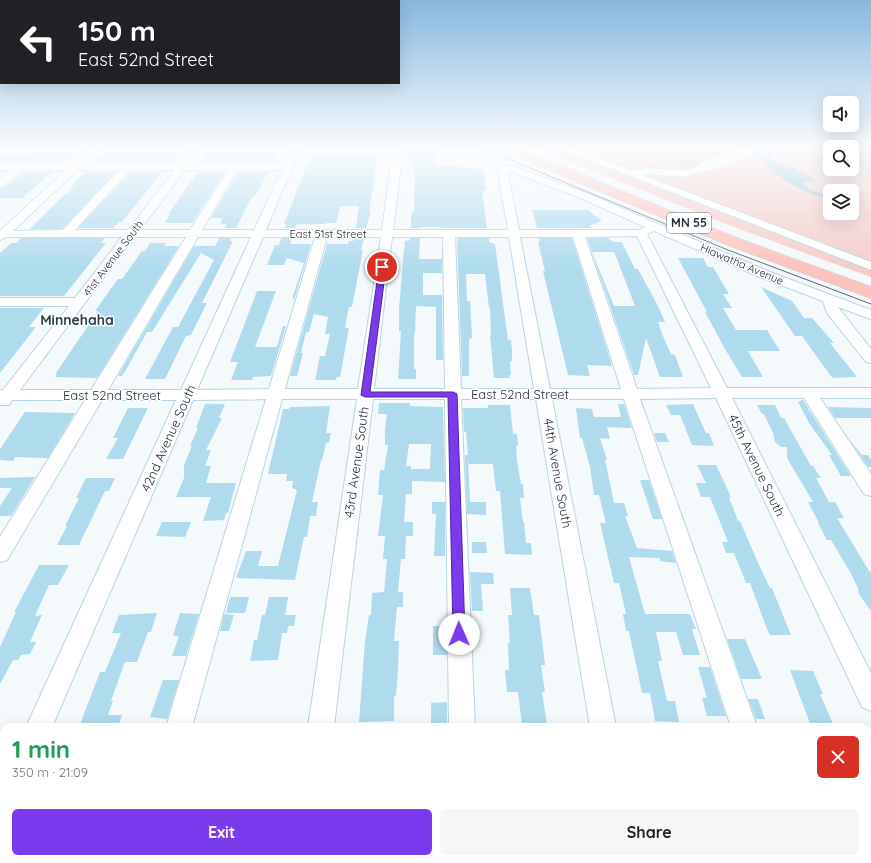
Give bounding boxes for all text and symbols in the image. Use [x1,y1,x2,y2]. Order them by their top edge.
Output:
text: 150 m [78,13,156,48]
icon: left [12,16,64,68]
text: East 52nd Street [78,48,214,71]
map controls [823,96,859,220]
button: sound [823,96,859,132]
button: search [823,140,859,176]
button: layers [823,184,859,220]
road number: MN 55 [667,213,711,233]
street label: 41st Avenue South [80,217,146,299]
street label: East 51st Street [290,227,367,241]
street label: Hiawatha Avenue [698,240,786,288]
pin [365,250,399,284]
icon: arrive [371,256,393,278]
district label: Minnehaha [40,311,114,329]
street label: 42nd Avenue South [137,382,199,494]
street label: East 52nd Street [471,386,569,402]
street label: East 52nd Street [63,387,161,403]
street label: 43rd Avenue South [340,405,372,519]
street label: 45th Avenue South [725,411,789,519]
street label: 44th Avenue South [540,417,576,529]
position arrow [438,613,480,655]
text: 1 min [12,734,70,764]
button: close [817,736,859,778]
text: 350 m · 21:09 [12,764,88,780]
button: Exit [12,809,432,855]
button: Share [440,809,859,855]

